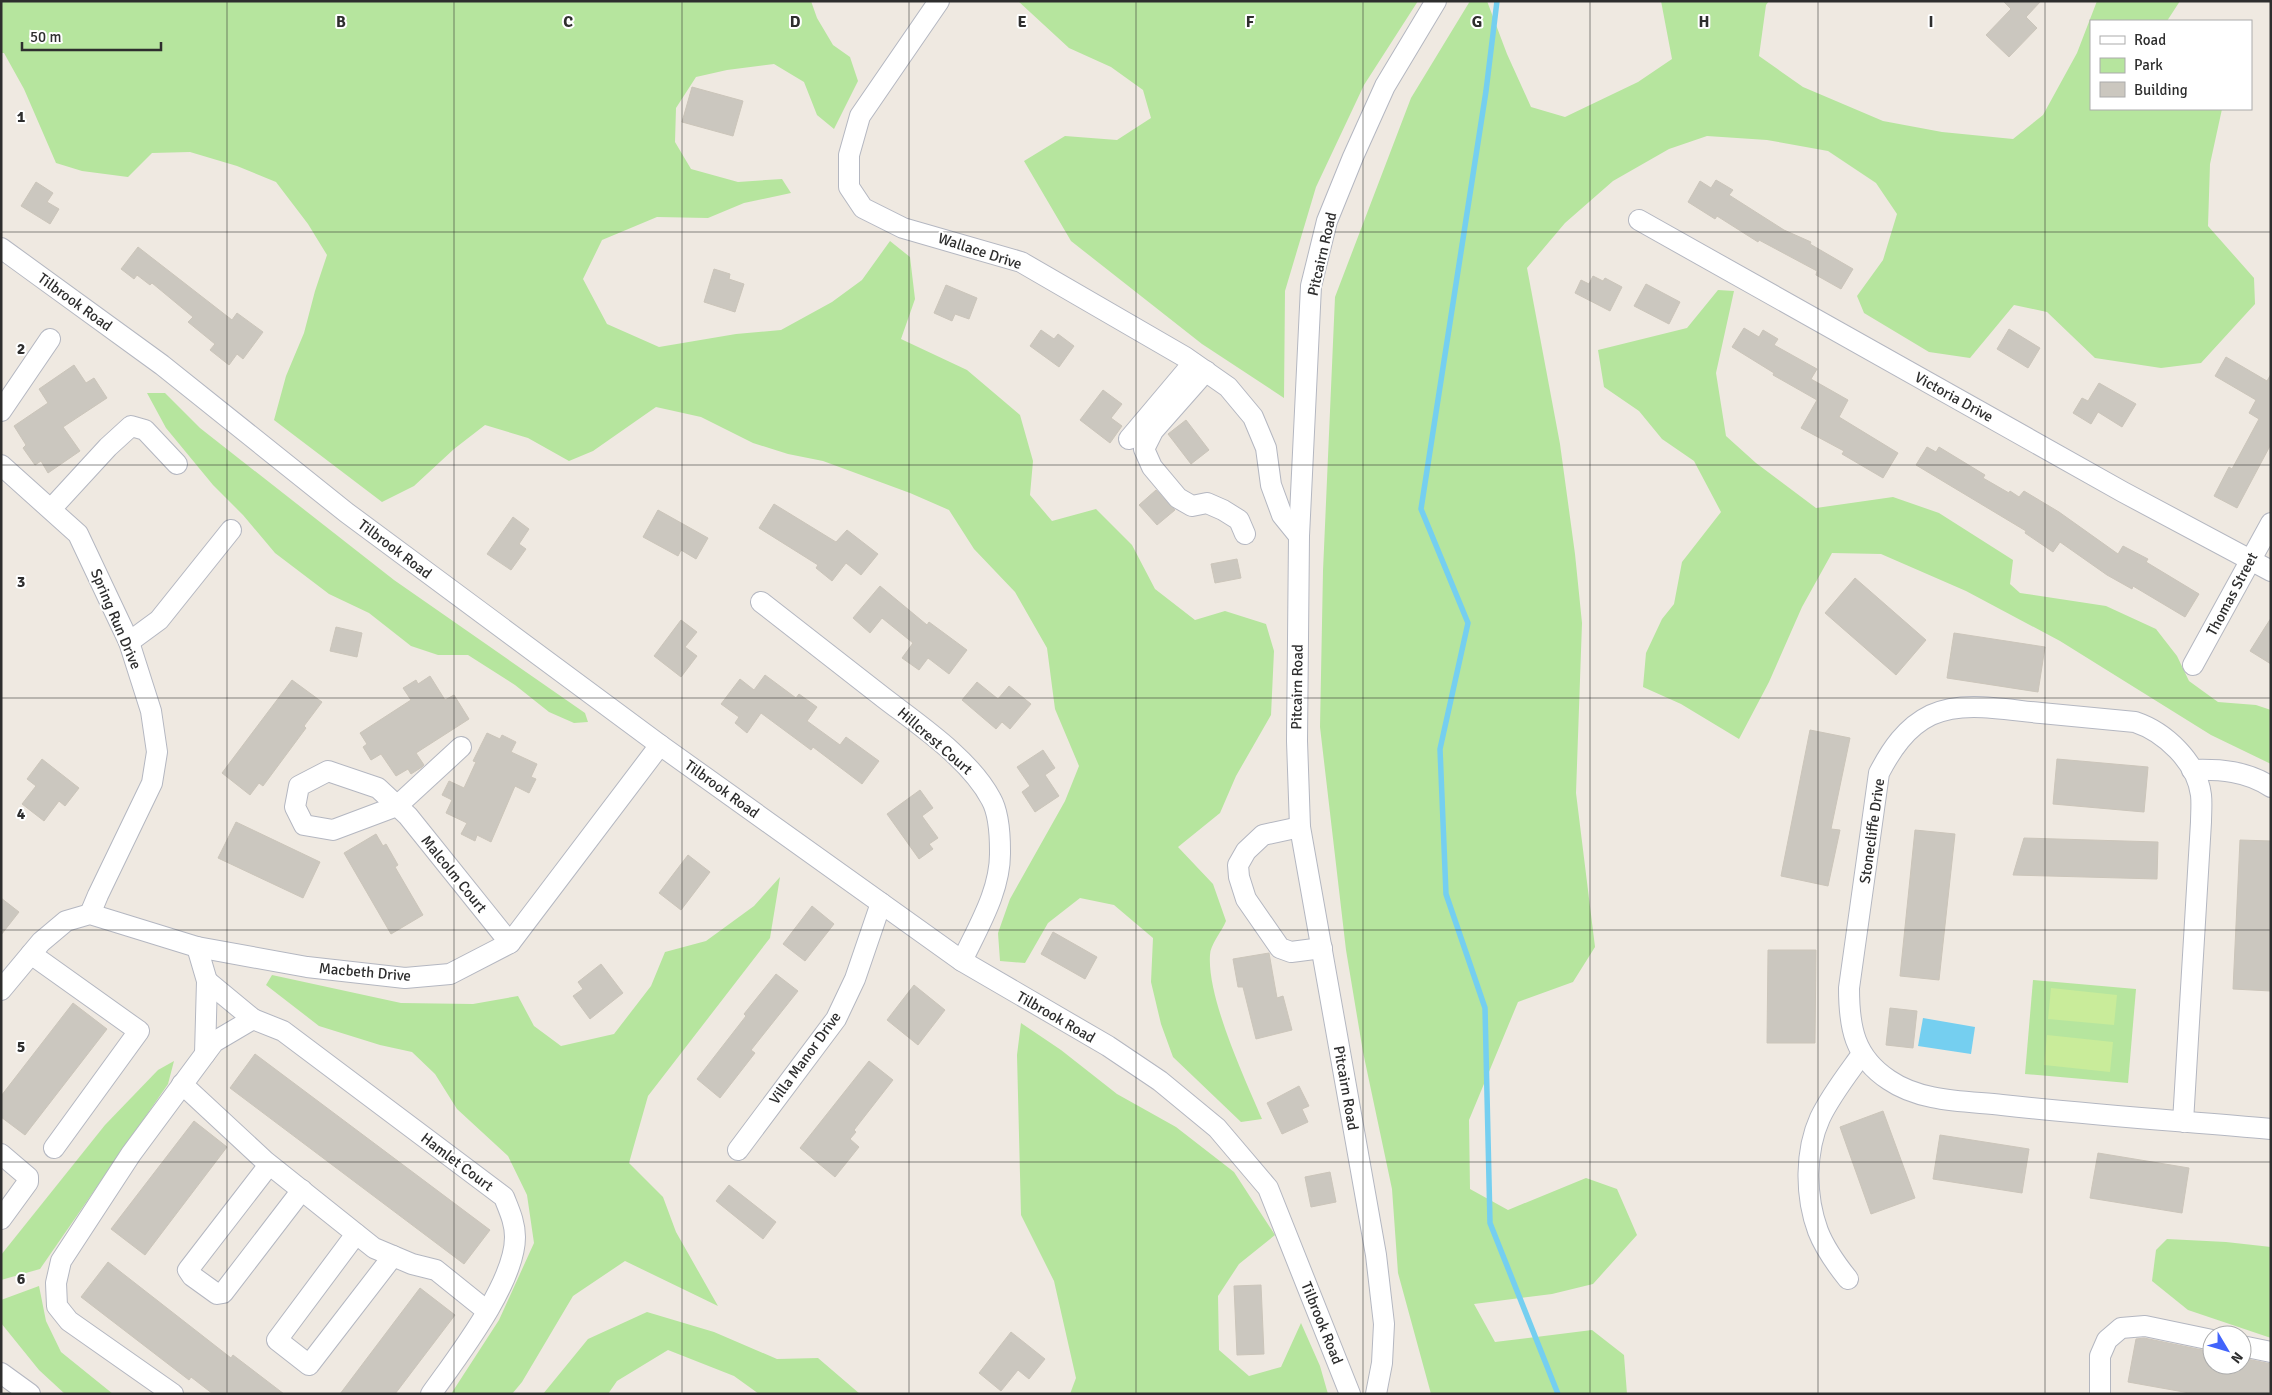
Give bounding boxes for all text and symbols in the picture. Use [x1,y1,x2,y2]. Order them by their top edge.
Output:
text: B [336,12,346,32]
text: C [563,12,573,32]
text: D [790,12,801,32]
text: E [1017,12,1027,32]
text: F [1246,12,1255,32]
text: G [1472,12,1482,32]
text: H [1699,12,1709,32]
text: I [1928,12,1934,32]
scale bar [22,20,161,52]
legend [2090,20,2252,110]
text: 50 m [30,28,61,46]
text: Road [2134,31,2166,49]
text: Park [2134,56,2163,74]
text: Building [2134,81,2188,99]
text: 1 [17,107,26,127]
street label: Pitcairn Road [1304,210,1340,298]
street label: Wallace Drive [936,229,1024,273]
street label: Tilbrook Road [34,269,116,335]
text: 2 [17,339,25,359]
street label: Victoria Drive [1912,368,1996,426]
street label: Tilbrook Road [355,515,435,583]
street label: Thomas Street [2202,549,2262,639]
street label: Spring Run Drive [87,566,145,672]
text: 3 [17,572,25,592]
street label: Pitcairn Road [1287,644,1307,730]
street label: Hillcrest Court [894,703,976,779]
street label: Tilbrook Road [681,756,763,822]
street label: Stonecliffe Drive [1856,777,1888,885]
text: 4 [17,804,26,824]
street label: Malcolm Court [417,832,491,916]
street label: Macbeth Drive [318,959,412,985]
street label: Tilbrook Road [1014,987,1098,1047]
street label: Villa Manor Drive [765,1008,845,1108]
text: 5 [17,1037,25,1057]
street label: Pitcairn Road [1330,1044,1362,1132]
street label: Hamlet Court [417,1129,497,1195]
text: 6 [17,1269,26,1289]
street label: Tilbrook Road [1297,1279,1347,1367]
north arrow [2202,1325,2252,1375]
text: N [2227,1349,2247,1367]

